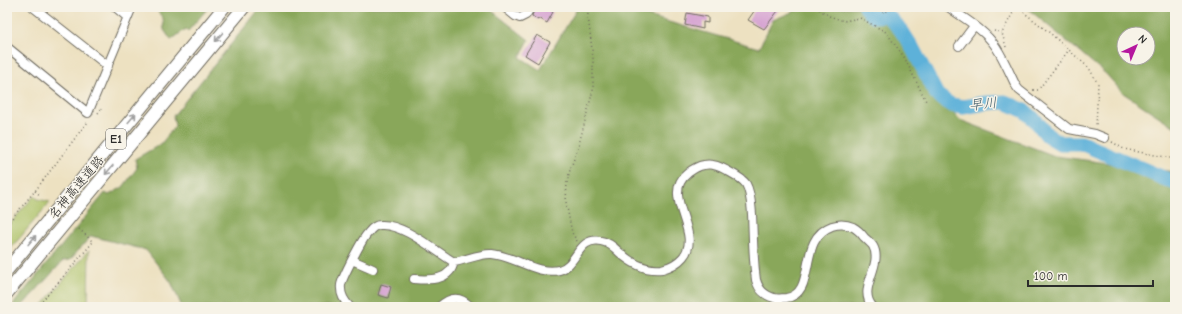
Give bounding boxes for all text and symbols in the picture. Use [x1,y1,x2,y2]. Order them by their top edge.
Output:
north arrow [1116,26,1156,66]
one-way arrow [214,32,223,42]
text: N [1135,32,1150,46]
water label: 早川 [968,94,998,114]
one-way arrow [128,113,137,124]
road number: E1 [106,129,126,149]
street label: 名神高速道路 [45,152,107,222]
one-way arrow [105,164,113,175]
one-way arrow [27,235,36,245]
scale bar [1028,262,1153,288]
text: 100 m [1034,269,1067,283]

